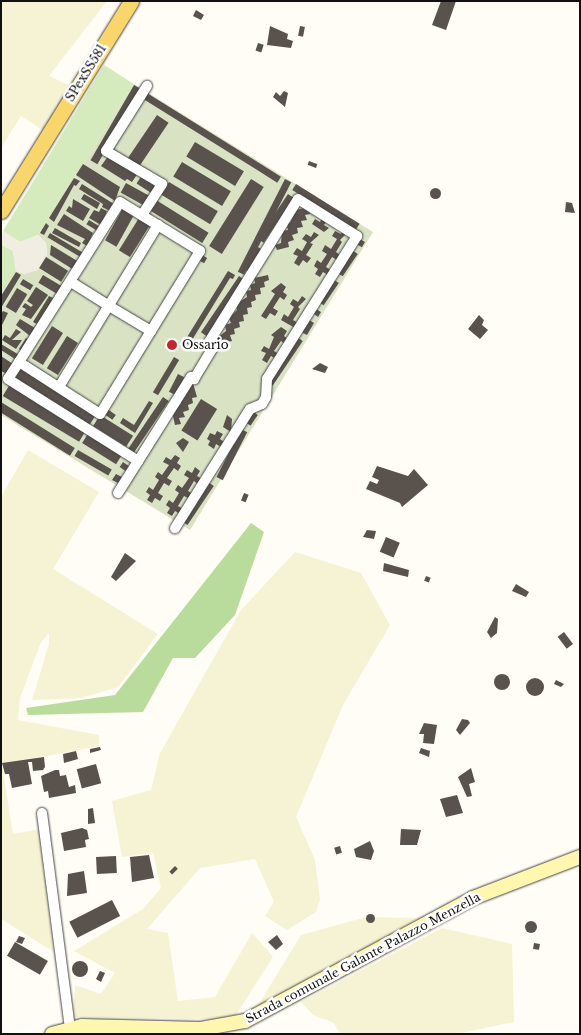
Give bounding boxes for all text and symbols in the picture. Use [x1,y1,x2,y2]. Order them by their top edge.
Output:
street label: SPexSS581 [63,42,109,104]
place label: Ossario [182,338,228,352]
marker: Ossario [166,339,178,351]
street label: Strada comunale Galante Palazzo Menzella [243,890,483,1026]

